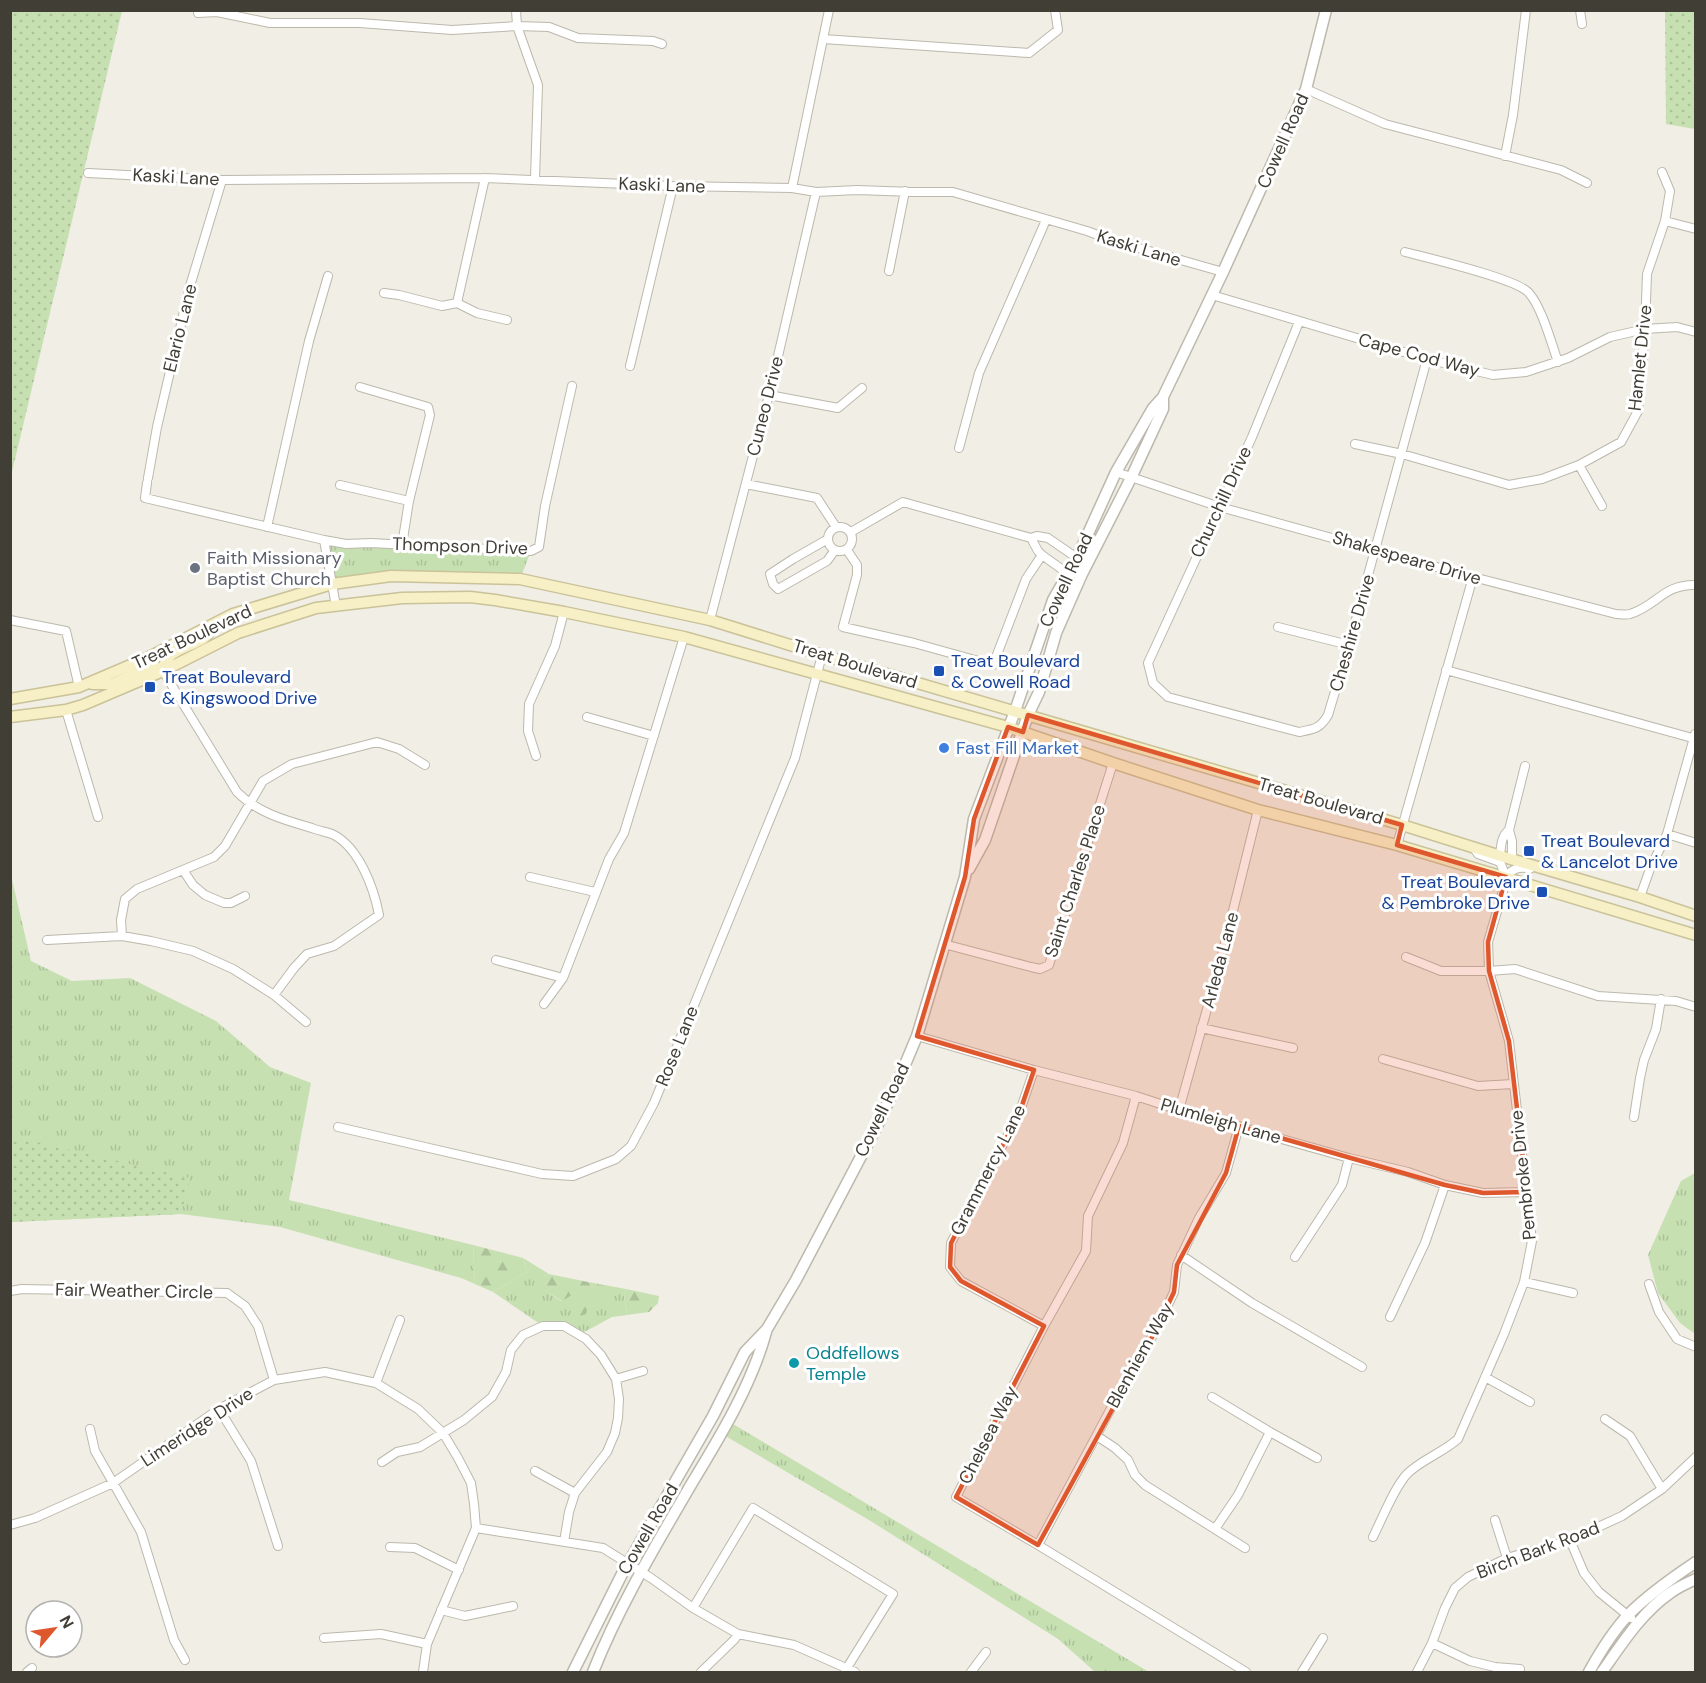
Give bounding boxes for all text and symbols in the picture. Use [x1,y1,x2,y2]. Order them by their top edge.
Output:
street label: Cowell Road [1251,90,1315,192]
street label: Kaski Lane [132,163,220,191]
street label: Kaski Lane [618,171,706,199]
street label: Kaski Lane [1094,224,1184,272]
street label: Elario Lane [157,281,203,375]
street label: Hamlet Drive [1622,304,1658,412]
street label: Cape Cod Way [1356,327,1482,383]
street label: Cuneo Drive [741,354,789,458]
street label: Churchill Drive [1185,442,1257,562]
street label: Shakespeare Drive [1330,525,1484,591]
street label: Cowell Road [1034,529,1098,631]
street label: Thompson Drive [392,532,528,560]
place label: Faith Missionary Baptist Church [207,546,342,591]
marker: Faith Missionary Baptist Church [188,561,202,575]
street label: Cheshire Drive [1324,571,1380,695]
street label: Treat Boulevard [128,599,256,675]
street label: Treat Boulevard [790,634,920,694]
place label: Treat Boulevard & Cowell Road [951,649,1080,694]
marker: Treat Boulevard & Cowell Road [932,664,946,678]
place label: Treat Boulevard & Kingswood Drive [162,665,317,710]
marker: Treat Boulevard & Kingswood Drive [143,680,157,694]
place label: Fast Fill Market [956,736,1079,760]
marker: Fast Fill Market [937,741,951,755]
street label: Treat Boulevard [1256,772,1386,830]
street label: Saint Charles Place [1039,802,1111,960]
place label: Treat Boulevard & Lancelot Drive [1541,829,1678,874]
marker: Treat Boulevard & Lancelot Drive [1522,844,1536,858]
place label: Treat Boulevard & Pembroke Drive [1382,870,1530,915]
marker: Treat Boulevard & Pembroke Drive [1535,885,1549,899]
street label: Arleda Lane [1196,909,1244,1011]
street label: Rose Lane [650,1002,704,1090]
street label: Cowell Road [849,1059,915,1161]
street label: Plumleigh Lane [1158,1092,1284,1150]
street label: Grammercy Lane [945,1101,1031,1239]
street label: Pembroke Drive [1504,1109,1542,1241]
street label: Fair Weather Circle [55,1278,213,1304]
street label: Blenhiem Way [1101,1298,1179,1412]
place label: Oddfellows Temple [806,1341,900,1386]
marker: Oddfellows Temple [787,1356,801,1370]
street label: Limeridge Drive [136,1382,258,1472]
street label: Chelsea Way [953,1382,1023,1488]
street label: Cowell Road [612,1479,684,1579]
street label: Birch Bark Road [1473,1516,1603,1584]
north arrow [24,1599,84,1659]
text: N [55,1612,79,1632]

